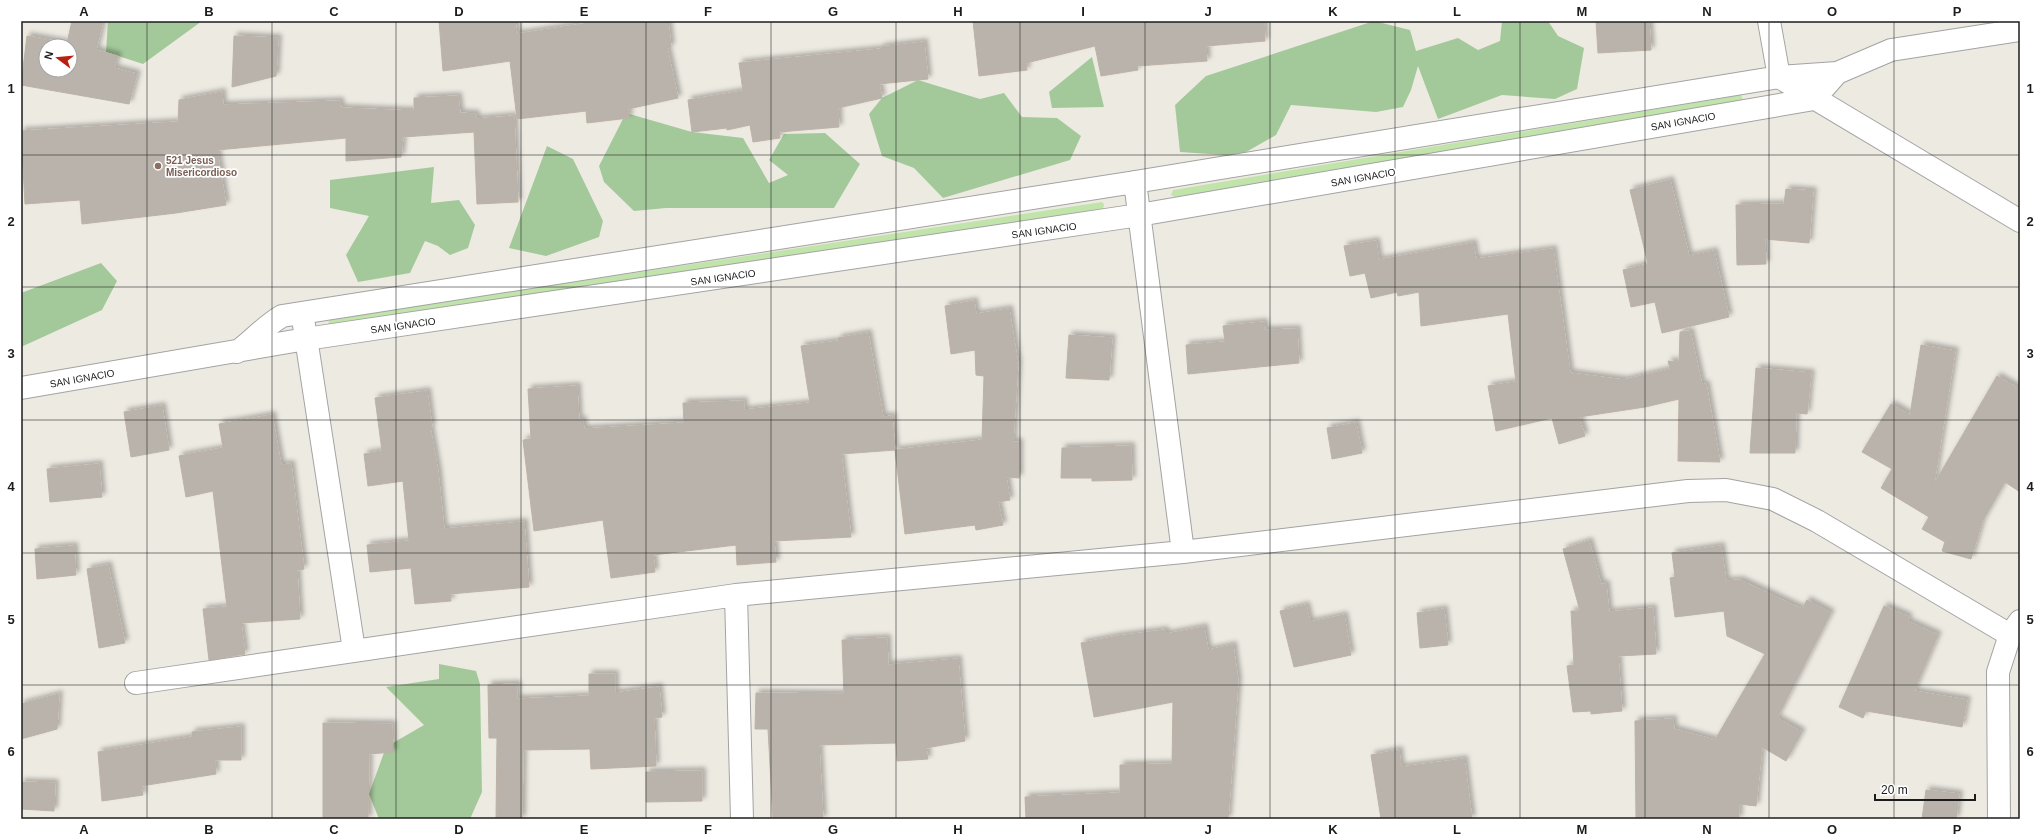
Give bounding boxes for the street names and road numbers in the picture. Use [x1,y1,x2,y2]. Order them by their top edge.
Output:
street label: SAN IGNACIO [1650,110,1717,133]
street label: SAN IGNACIO [1330,166,1397,189]
street label: SAN IGNACIO [1011,220,1078,241]
street label: SAN IGNACIO [690,267,757,288]
street label: SAN IGNACIO [370,315,437,336]
street label: SAN IGNACIO [49,367,116,390]

